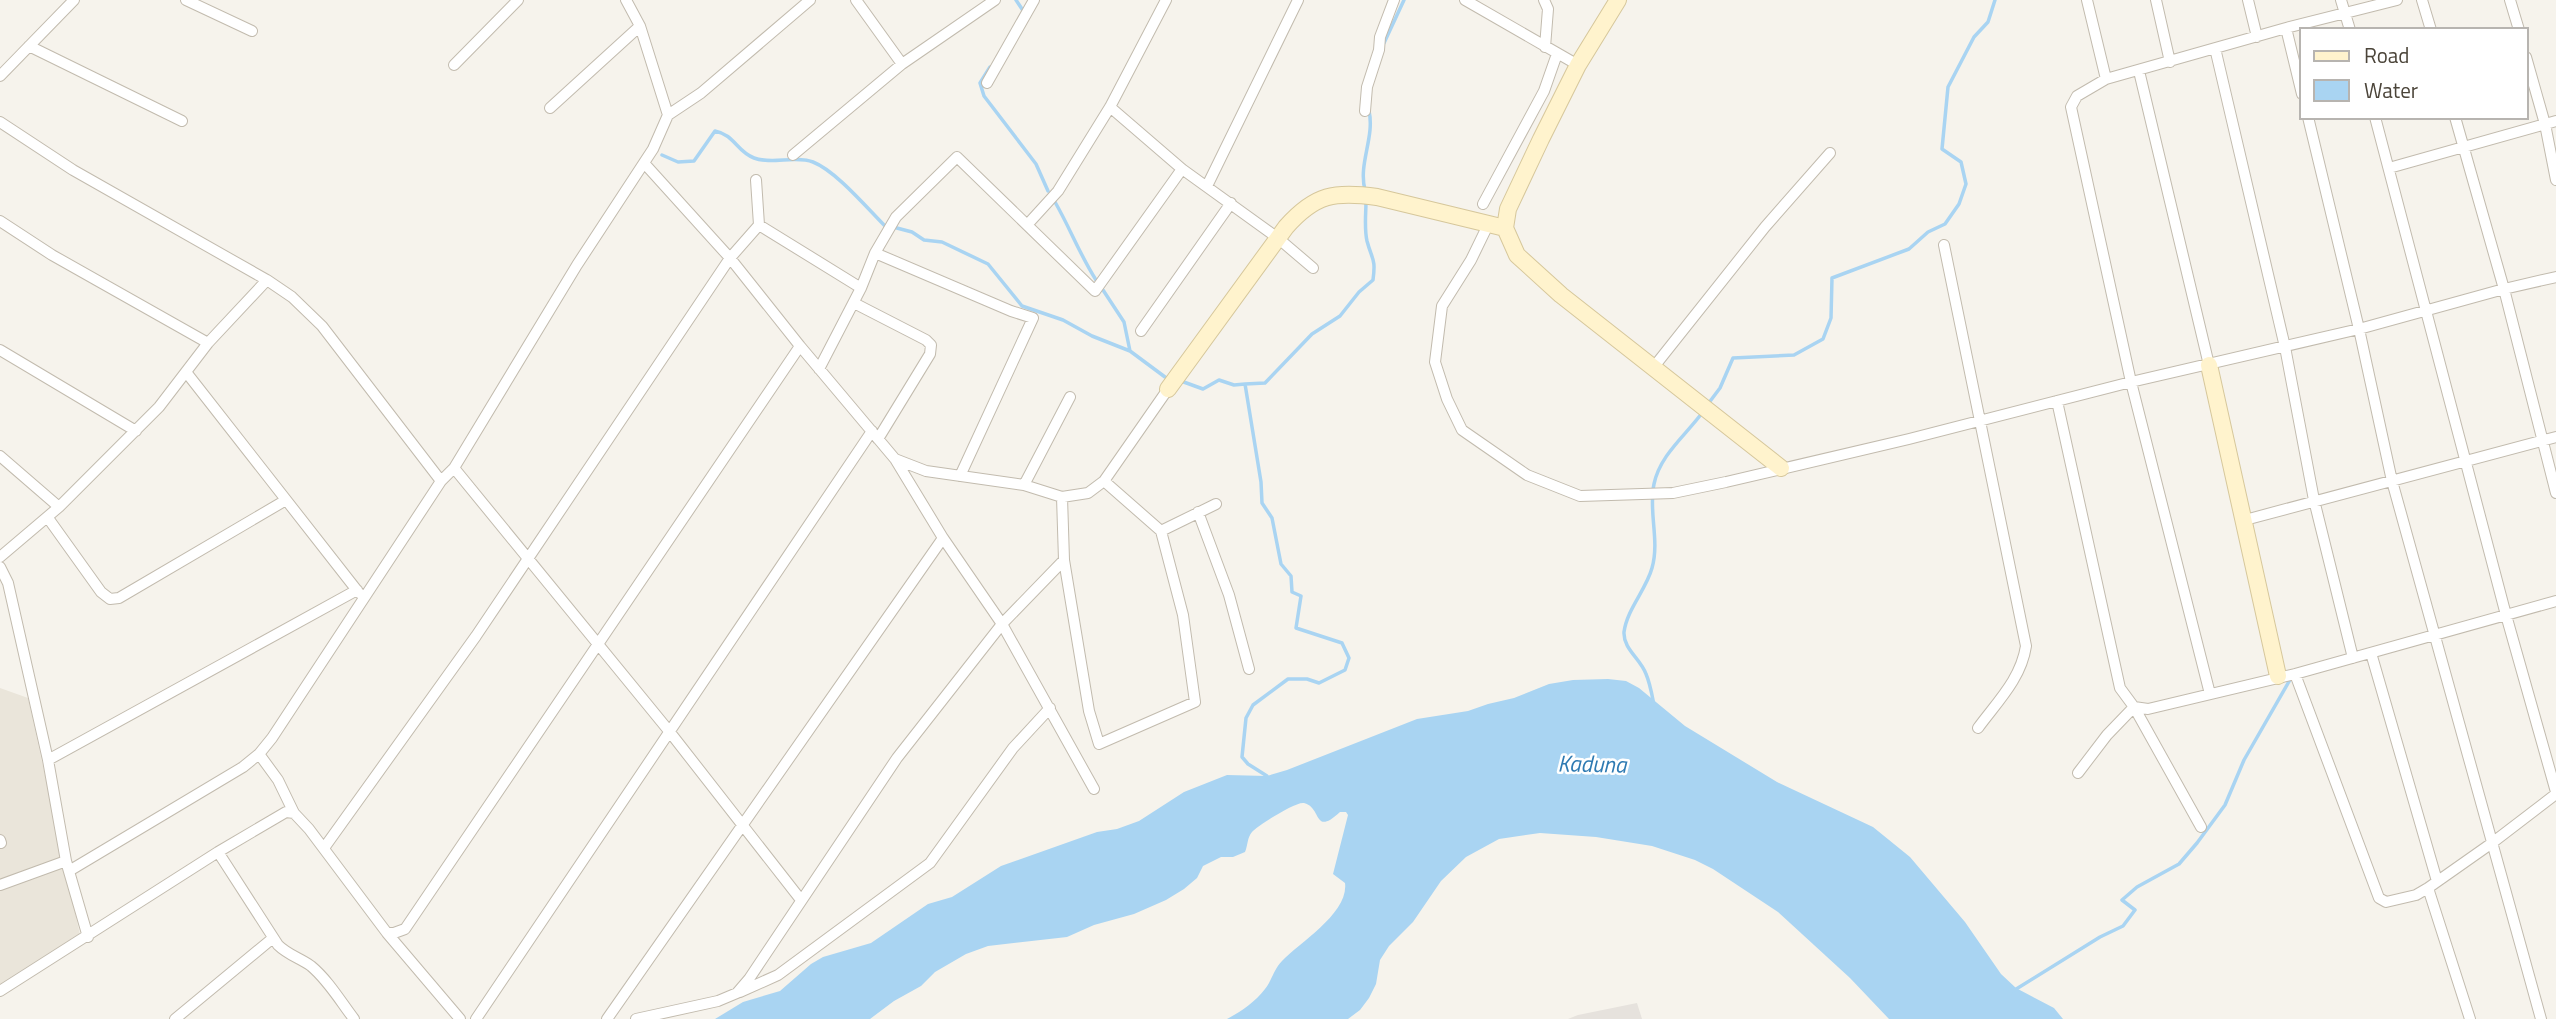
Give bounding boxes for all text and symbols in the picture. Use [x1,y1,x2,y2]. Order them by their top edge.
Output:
legend [2300,28,2528,119]
text: Road [2364,39,2409,71]
text: Water [2364,74,2418,106]
water label: Kaduna [1557,745,1628,782]

